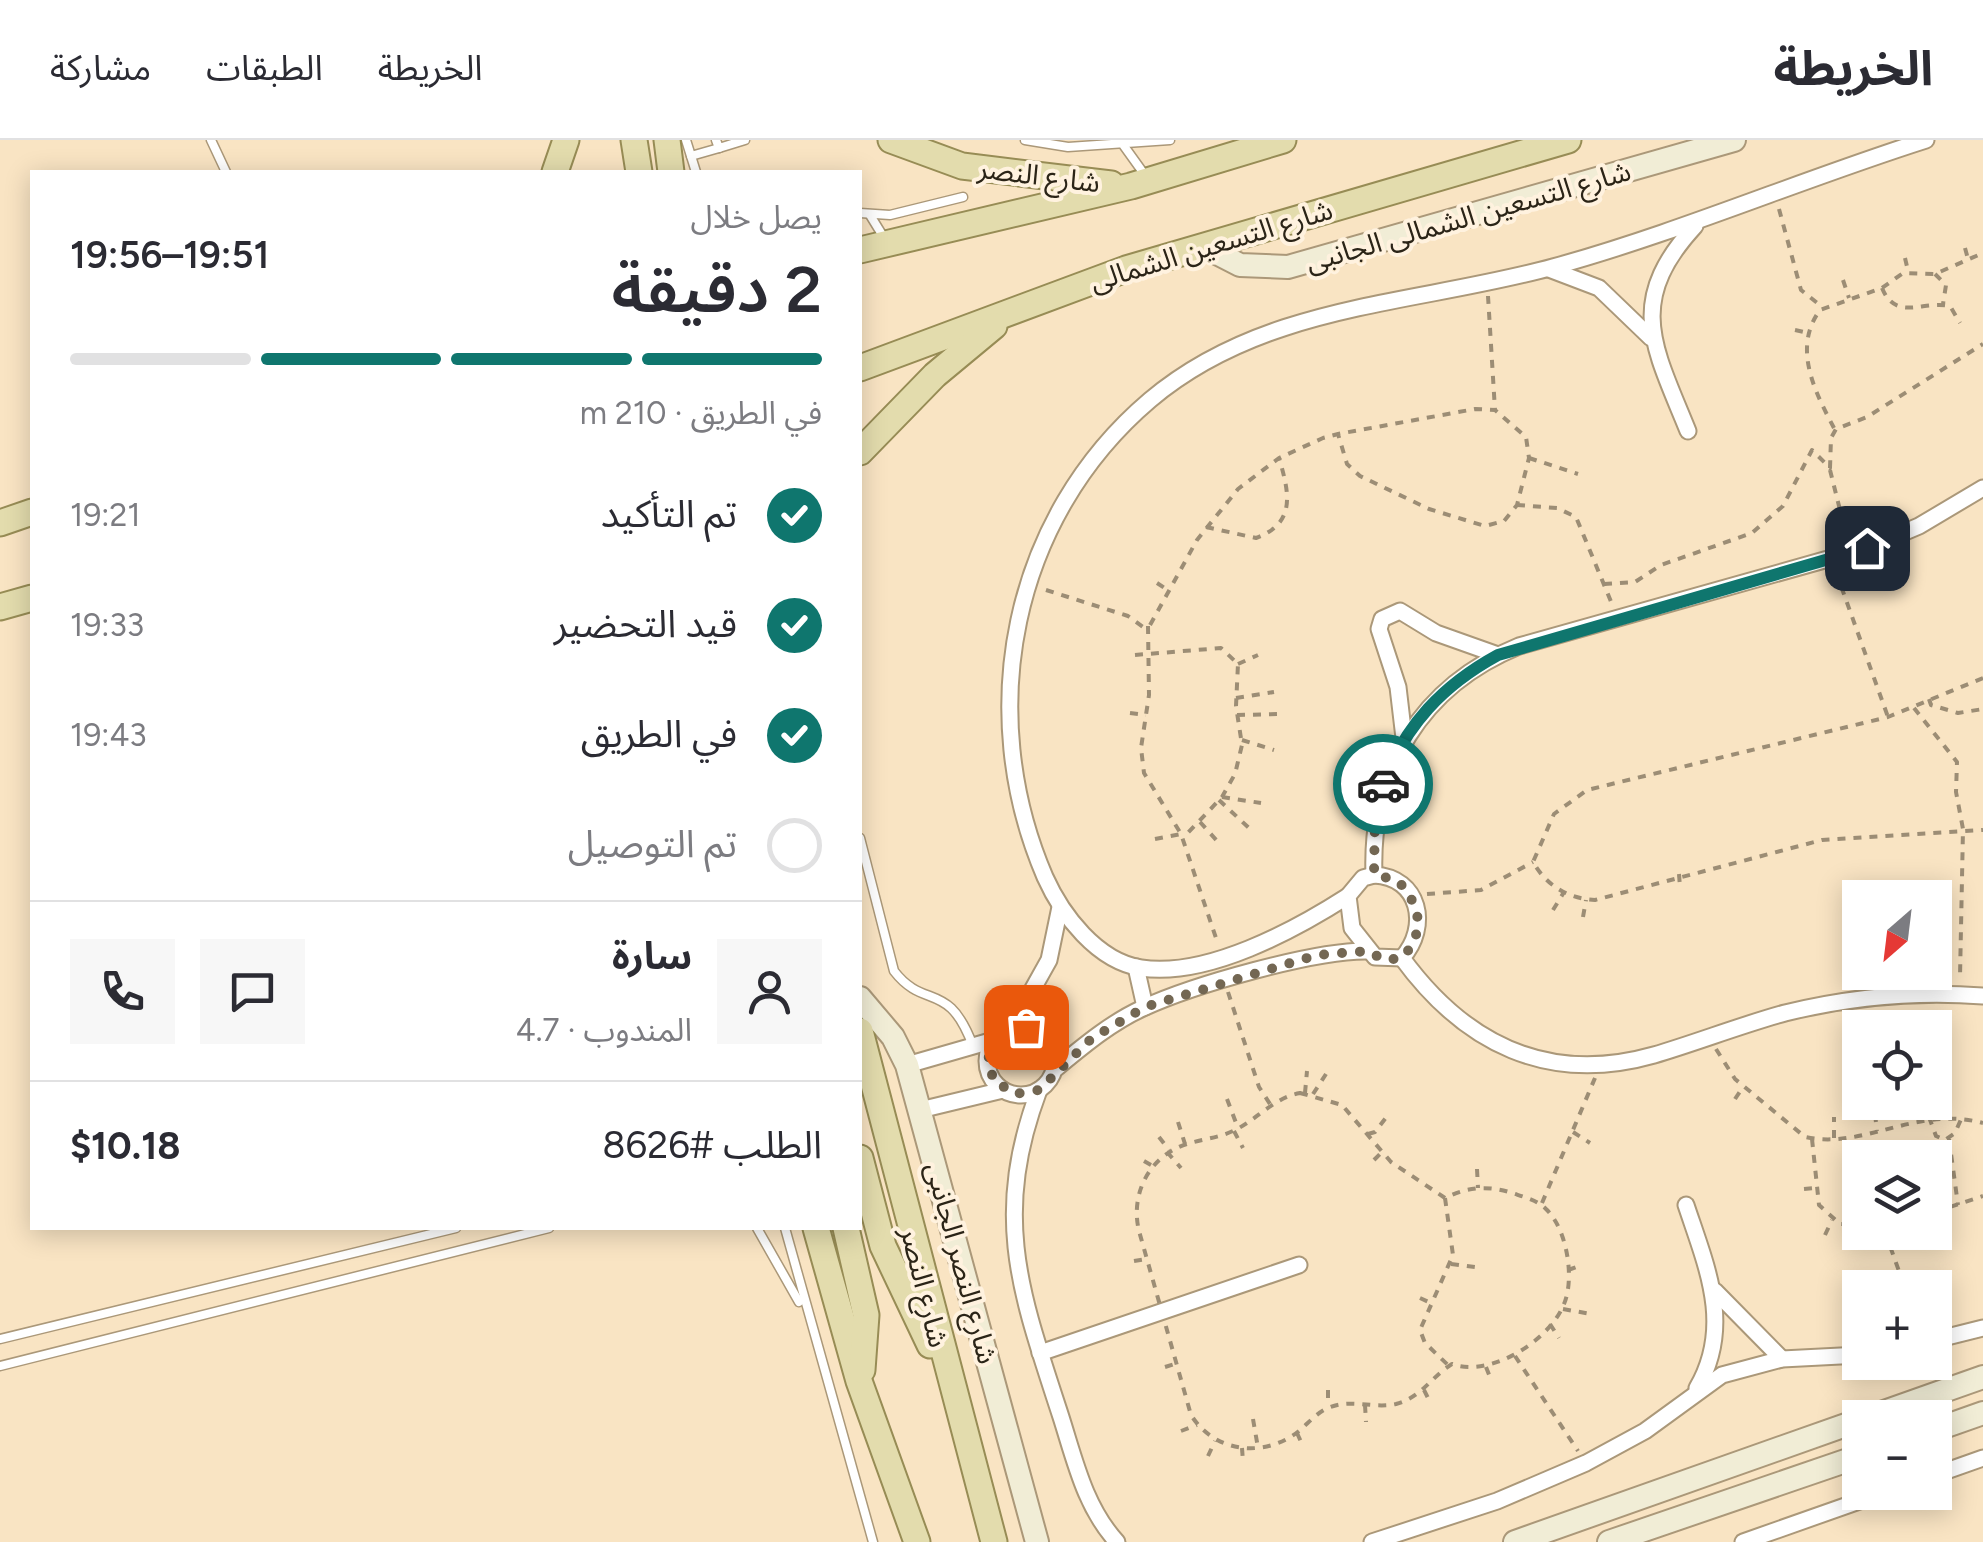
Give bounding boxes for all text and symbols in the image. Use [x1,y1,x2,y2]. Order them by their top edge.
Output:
text: الخريطة [1774,39,1933,97]
text: مشاركة [50,47,151,89]
text: الطبقات [206,47,323,89]
text: الخريطة [378,47,483,89]
street label: شارع النصر [975,151,1102,203]
street label: شارع التسعين الشمالى الجانبى [1302,153,1636,283]
street label: شارع التسعين الشمالى [1086,192,1338,302]
text: يصل خلال [691,198,822,236]
text: 19:51–19:56 [70,232,269,278]
text: 2 دقيقة [612,250,822,328]
text: في الطريق · 210 m [580,394,822,432]
icon: check [767,488,822,543]
text: تم التأكيد [601,491,737,537]
text: 19:21 [70,496,141,534]
pin [1825,506,1910,591]
icon: home [1840,521,1895,576]
icon: check [767,598,822,653]
text: قيد التحضير [554,601,737,647]
text: 19:33 [70,606,144,644]
icon: check [767,708,822,763]
text: في الطريق [581,711,737,757]
text: 19:43 [70,716,147,754]
courier [1333,734,1433,834]
icon: car [1356,757,1411,812]
text: تم التوصيل [568,821,737,867]
north arrow [1842,880,1952,990]
map controls [1842,880,1952,1510]
text: سارة [612,933,692,979]
button: phone [70,939,175,1044]
button: chat [200,939,305,1044]
button: person [717,939,822,1044]
pin [984,985,1069,1070]
icon: bag [999,1000,1054,1055]
button: locate [1842,1010,1952,1120]
text: المندوب · 4.7 [516,1011,692,1049]
text: الطلب #8626 [602,1122,822,1168]
text: $10.18 [70,1123,180,1169]
button: layers [1842,1140,1952,1250]
street label: شارع النصر الجانبى [919,1159,1005,1367]
street label: شارع النصر [894,1223,956,1351]
button: + [1842,1270,1952,1380]
button: − [1842,1400,1952,1510]

